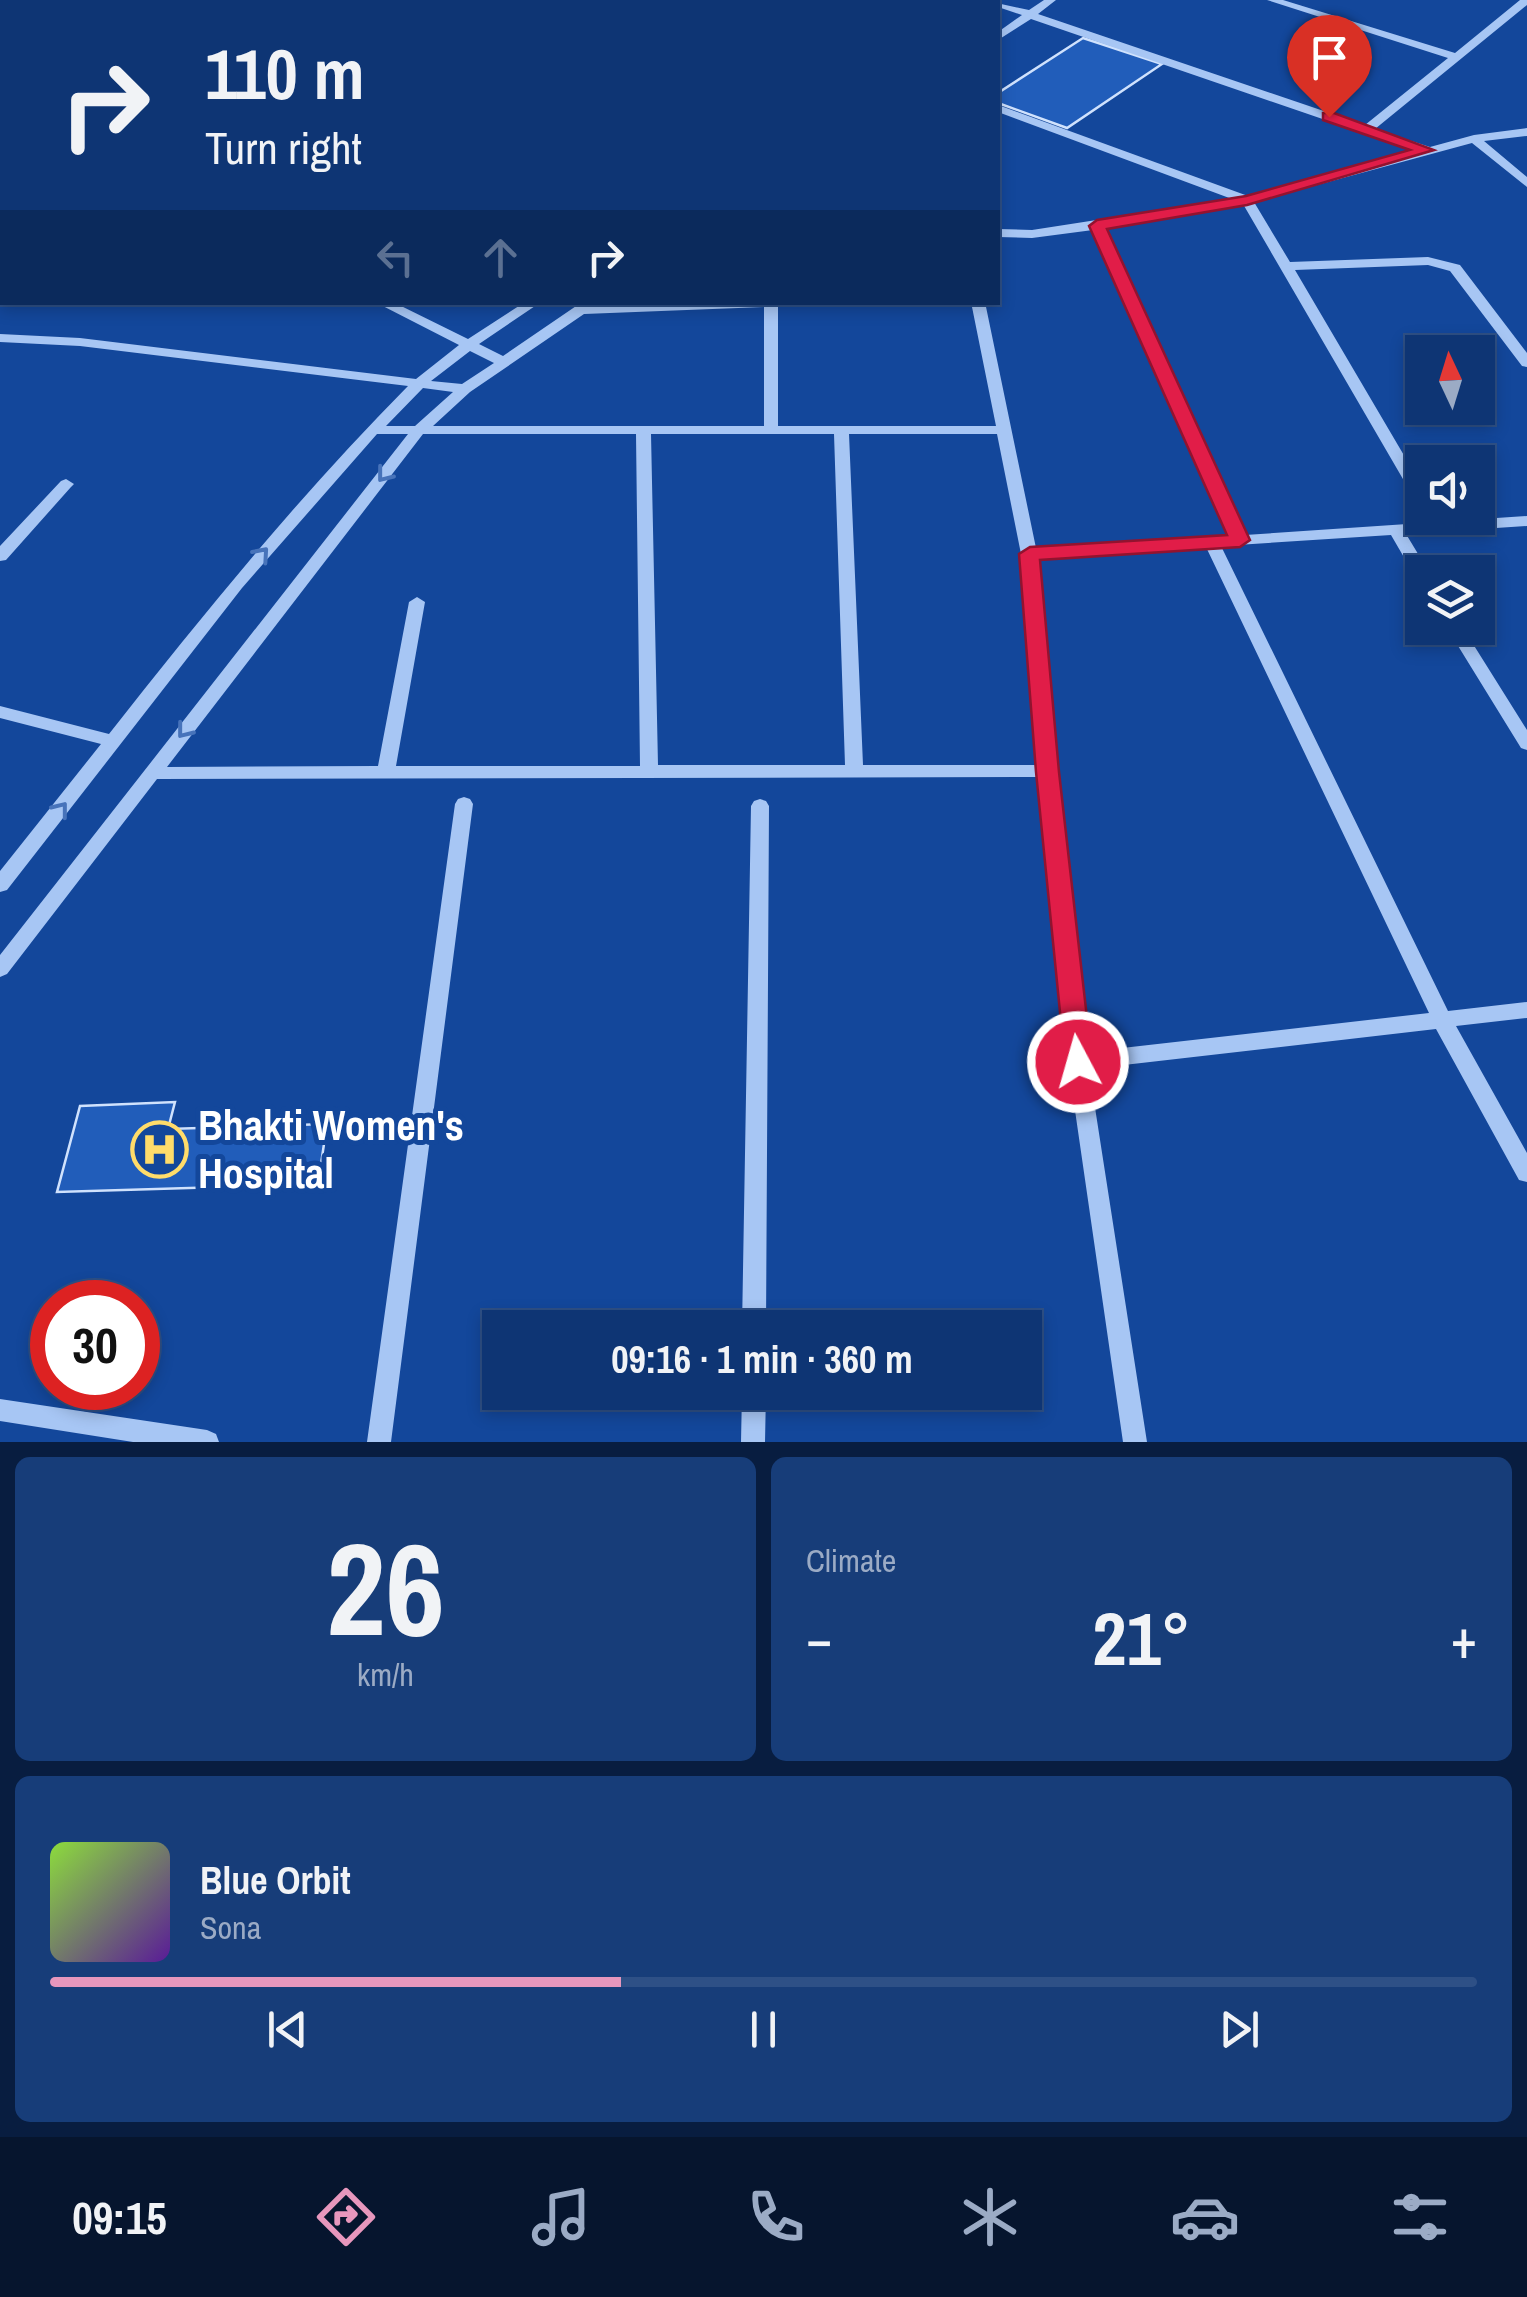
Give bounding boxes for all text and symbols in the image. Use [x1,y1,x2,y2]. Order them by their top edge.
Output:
pin [1287,15,1372,118]
text: 110 m [205,27,365,121]
icon: arrive [1302,30,1357,85]
icon: right [40,40,170,170]
text: Turn right [205,117,362,178]
icon: left [368,230,423,285]
icon: ahead [473,230,528,285]
icon: right [578,230,633,285]
north arrow [1405,335,1495,425]
map controls [1405,335,1495,645]
button: sound [1405,445,1495,535]
one-way arrow [378,464,396,482]
one-way arrow [251,547,269,566]
button: layers [1405,555,1495,645]
one-way arrow [178,720,196,738]
one-way arrow [49,802,66,820]
position arrow [1026,1010,1130,1114]
place label: Bhakti Women's Hospital [198,1097,464,1201]
hospital icon: Bhakti Women's Hospital [129,1119,189,1179]
speed limit sign: 30 [30,1280,160,1410]
text: 09:16 · 1 min · 360 m [611,1334,913,1385]
text: 26 [326,1500,445,1676]
text: Climate [806,1539,896,1582]
text: 21° [1092,1587,1191,1688]
text: − [806,1601,832,1675]
text: + [1451,1601,1477,1675]
text: km/h [357,1653,414,1696]
text: Blue Orbit [200,1855,351,1906]
text: Sona [200,1906,261,1949]
icon: previous [260,2002,315,2057]
icon: pause [736,2002,791,2057]
icon: next [1212,2002,1267,2057]
icon: directions [311,2182,381,2252]
icon: music [526,2182,596,2252]
icon: phone [741,2182,811,2252]
icon: climate [955,2182,1025,2252]
icon: car [1170,2182,1240,2252]
icon: filters [1385,2182,1455,2252]
text: 09:15 [72,2187,167,2248]

